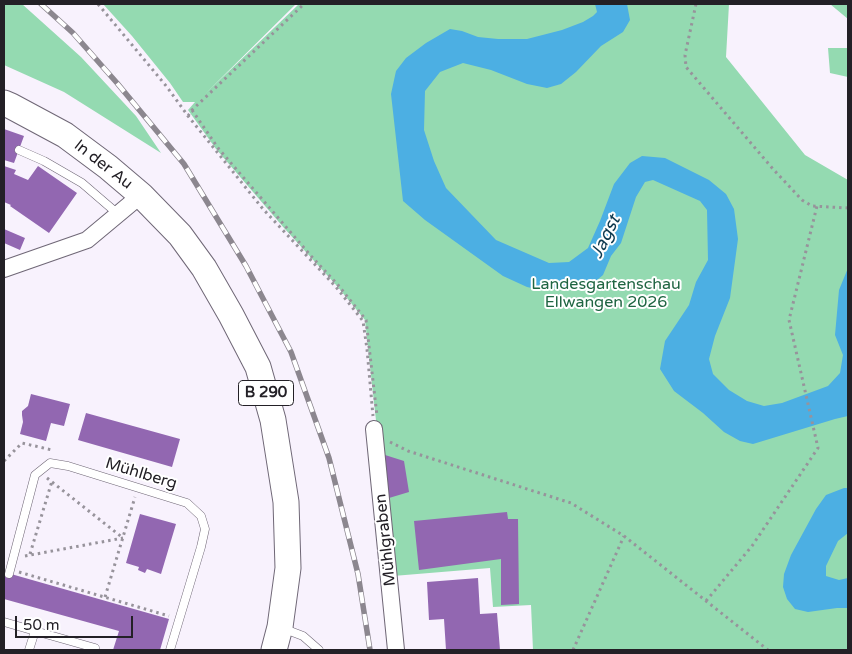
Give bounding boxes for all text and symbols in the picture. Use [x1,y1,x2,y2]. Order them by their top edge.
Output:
street label: In der Au [70,136,136,194]
water label: Jagst [586,212,626,262]
park label: Landesgartenschau Ellwangen 2026 [531,275,681,313]
road number: B 290 [238,380,294,406]
street label: Mühlberg [103,454,179,494]
street label: Mühlgraben [372,493,400,587]
scale bar [18,606,135,638]
text: 50 m [23,616,60,634]

